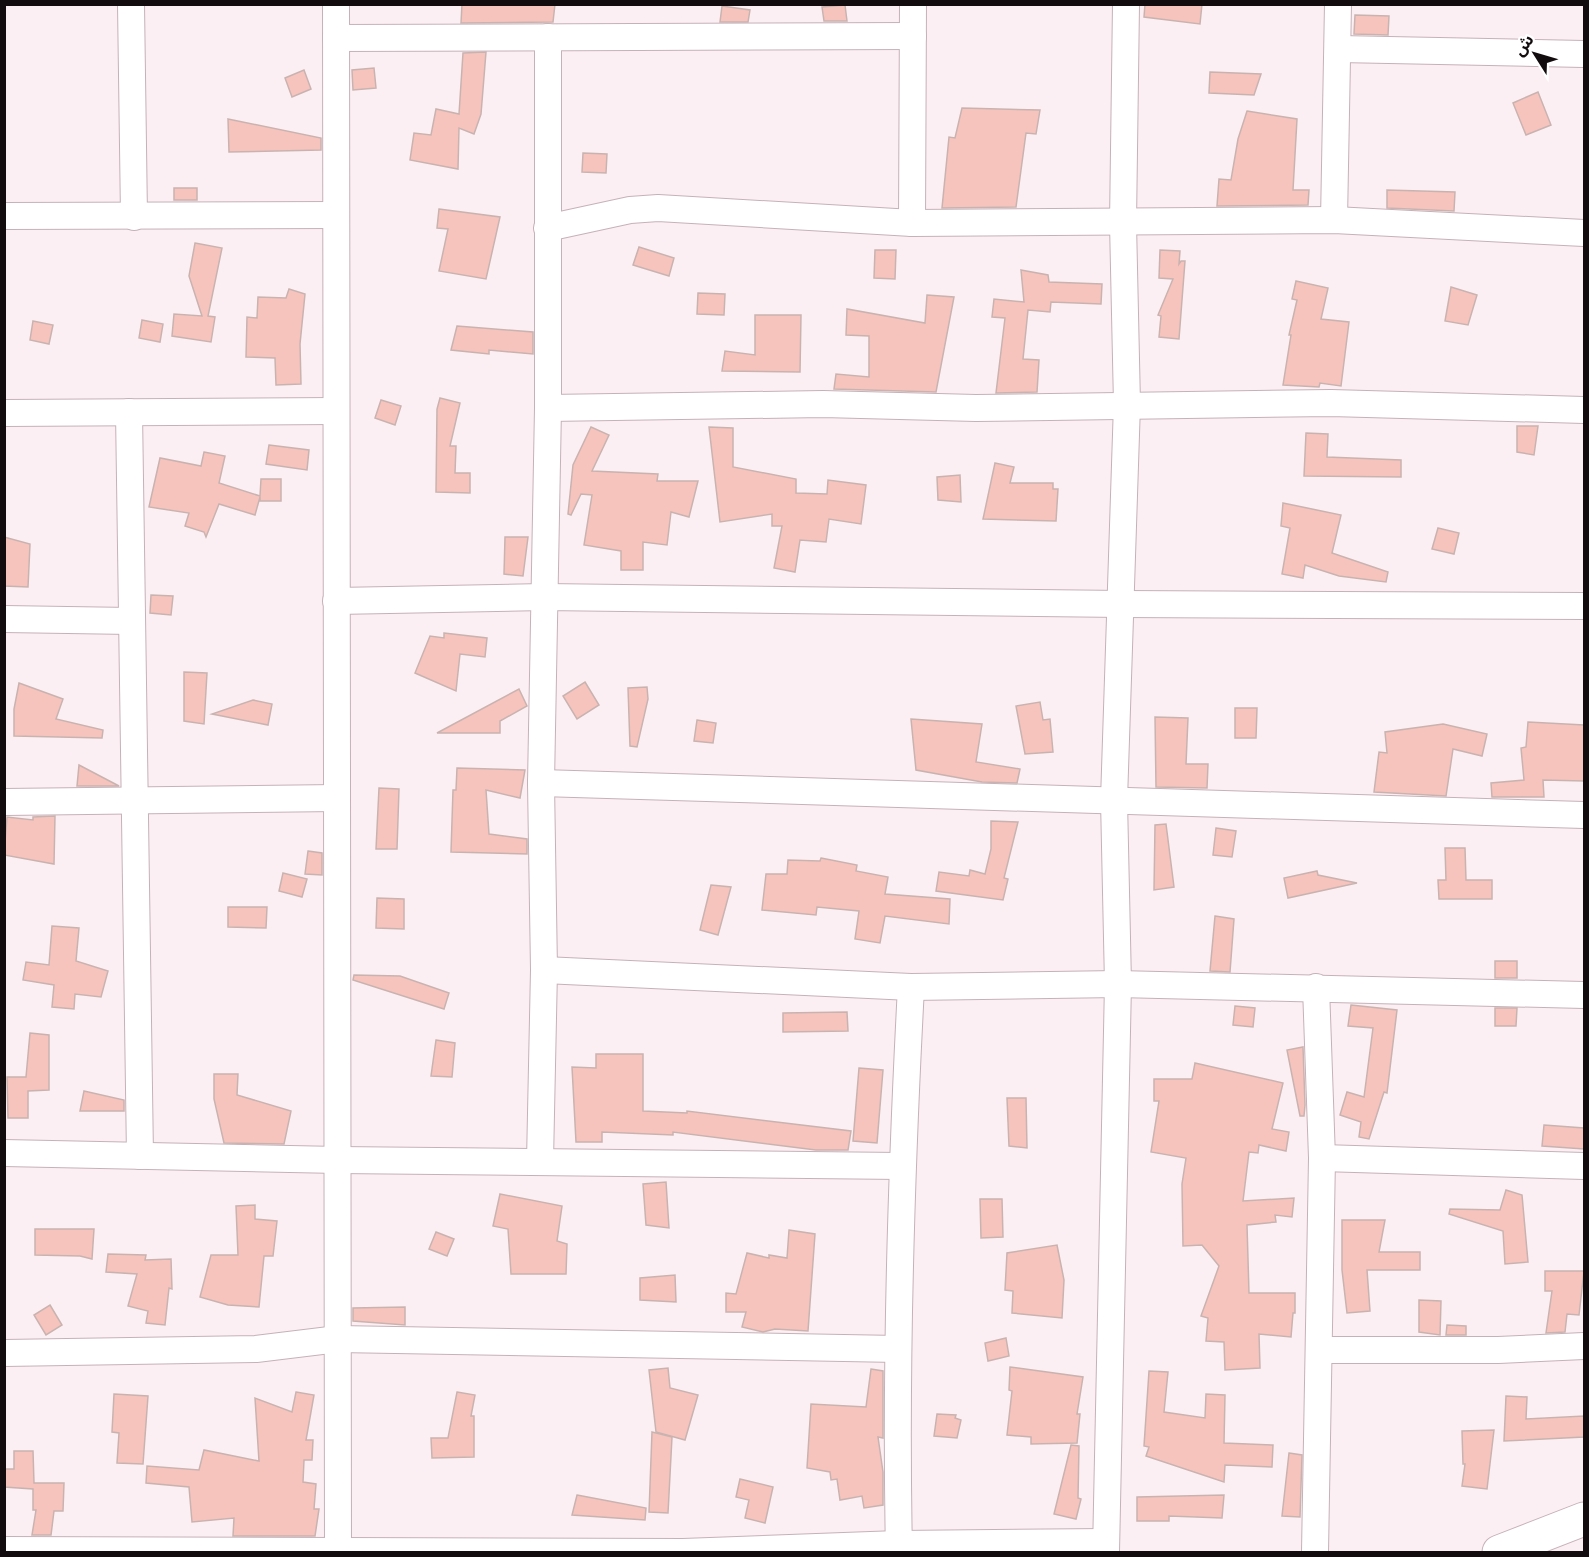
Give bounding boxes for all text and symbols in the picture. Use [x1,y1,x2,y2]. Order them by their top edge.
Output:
north arrow [1505,24,1565,84]
text: ش [1508,30,1538,60]

